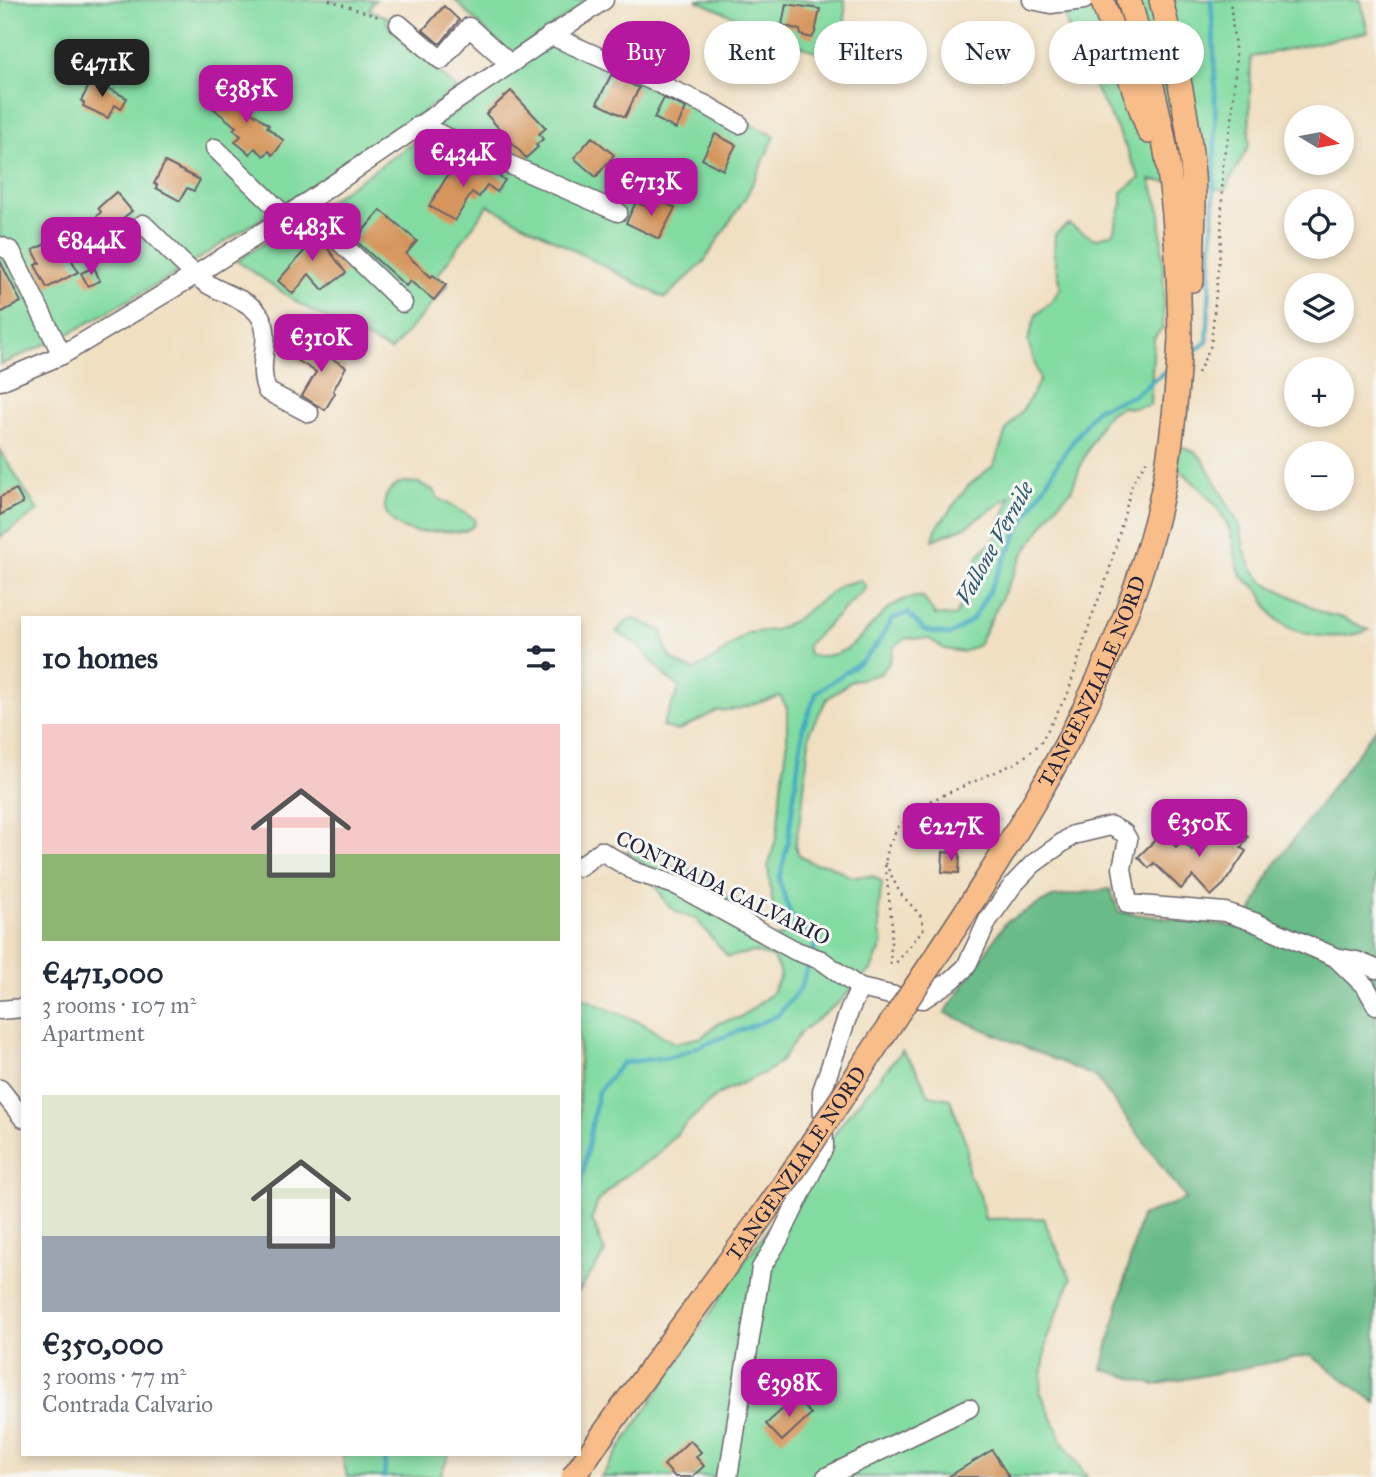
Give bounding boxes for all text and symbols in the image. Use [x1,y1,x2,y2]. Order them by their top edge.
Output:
chip: Buy [602,21,690,84]
chip: Rent [704,21,800,84]
chip: Filters [814,21,927,84]
chip: New [941,21,1035,84]
chip: Apartment [1049,21,1204,84]
pin: €471K [53,40,151,99]
text: €471K [70,48,134,76]
pin: €385K [197,66,295,125]
text: €385K [215,74,277,102]
north arrow [1284,105,1354,175]
map controls [1284,105,1354,511]
pin: €434K [414,130,512,189]
text: €434K [430,138,496,166]
pin: €713K [602,158,700,218]
text: €713K [621,167,681,195]
button: locate [1284,189,1354,259]
pin: €483K [263,204,361,263]
text: €483K [280,212,344,240]
pin: €844K [42,218,140,277]
text: €844K [57,226,125,254]
button: layers [1284,273,1354,343]
pin: €310K [272,314,370,374]
text: €310K [290,323,352,351]
button: + [1284,357,1354,427]
button: − [1284,441,1354,511]
water label: Vallone Vernile [949,476,1040,609]
street label: TANGENZIALE NORD [1032,572,1152,792]
icon: filters [522,639,560,677]
text: 10 homes [42,640,158,676]
icon: home [238,770,364,896]
pin: €350K [1150,800,1248,859]
pin: €227K [902,804,1000,863]
text: €350K [1167,808,1231,836]
text: €227K [919,812,983,840]
street label: CONTRADA CALVARIO [612,825,834,951]
text: €471,000 [42,955,164,991]
text: 3 rooms · 107 m² [42,991,196,1019]
text: Apartment [42,1019,145,1047]
street label: TANGENZIALE NORD [721,1061,872,1266]
icon: home [238,1141,364,1267]
text: €350,000 [42,1326,164,1362]
pin: €398K [740,1360,838,1419]
text: 3 rooms · 77 m² [42,1362,186,1390]
text: €398K [757,1368,821,1396]
text: Contrada Calvario [42,1390,213,1418]

